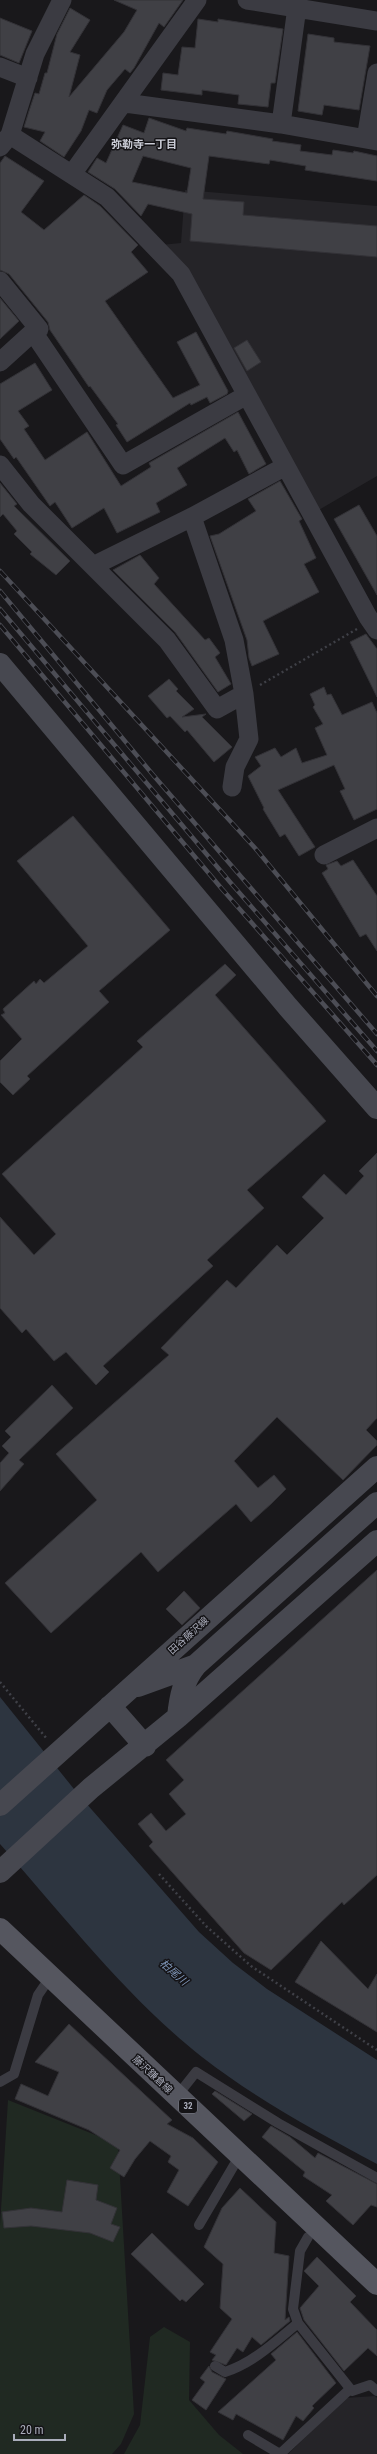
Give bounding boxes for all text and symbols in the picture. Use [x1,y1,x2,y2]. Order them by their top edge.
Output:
district label: 弥勒寺一丁目 [111,138,177,151]
street label: 田谷藤沢線 [166,1615,211,1656]
water label: 柏尾川 [157,1957,191,1989]
street label: 藤沢鎌倉線 [131,2053,175,2095]
road number: 32 [179,2099,197,2113]
scale bar [14,2416,65,2442]
text: 20 m [20,2423,44,2437]

